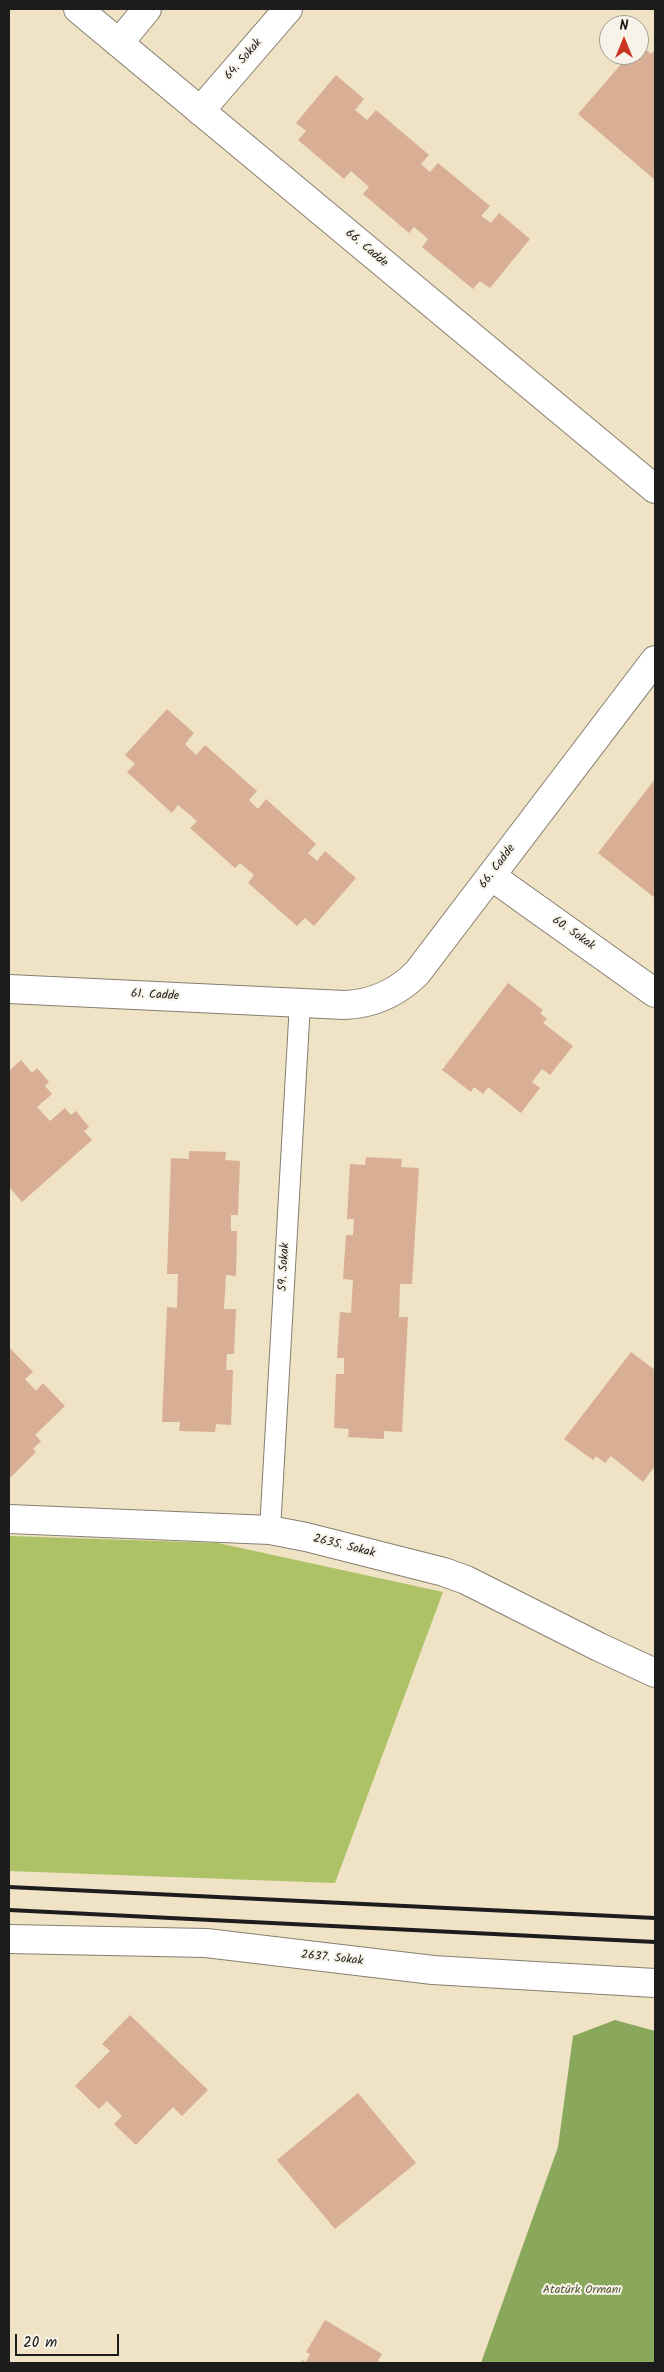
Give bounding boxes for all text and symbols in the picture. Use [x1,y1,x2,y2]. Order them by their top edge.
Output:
north arrow [599,15,649,65]
text: N [620,15,628,37]
street label: 64. Sokak [222,37,266,83]
street label: 66. Cadde [342,227,390,271]
street label: 66. Cadde [477,842,519,892]
street label: 60. Sokak [549,914,597,954]
street label: 61. Cadde [131,988,179,1004]
street label: 59. Sokak [277,1242,293,1292]
street label: 2635. Sokak [312,1532,376,1562]
street label: 2637. Sokak [300,1949,364,1969]
park label: Atatürk Ormanı [543,2284,621,2298]
scale bar [18,2324,121,2356]
text: 20 m [23,2331,57,2355]

